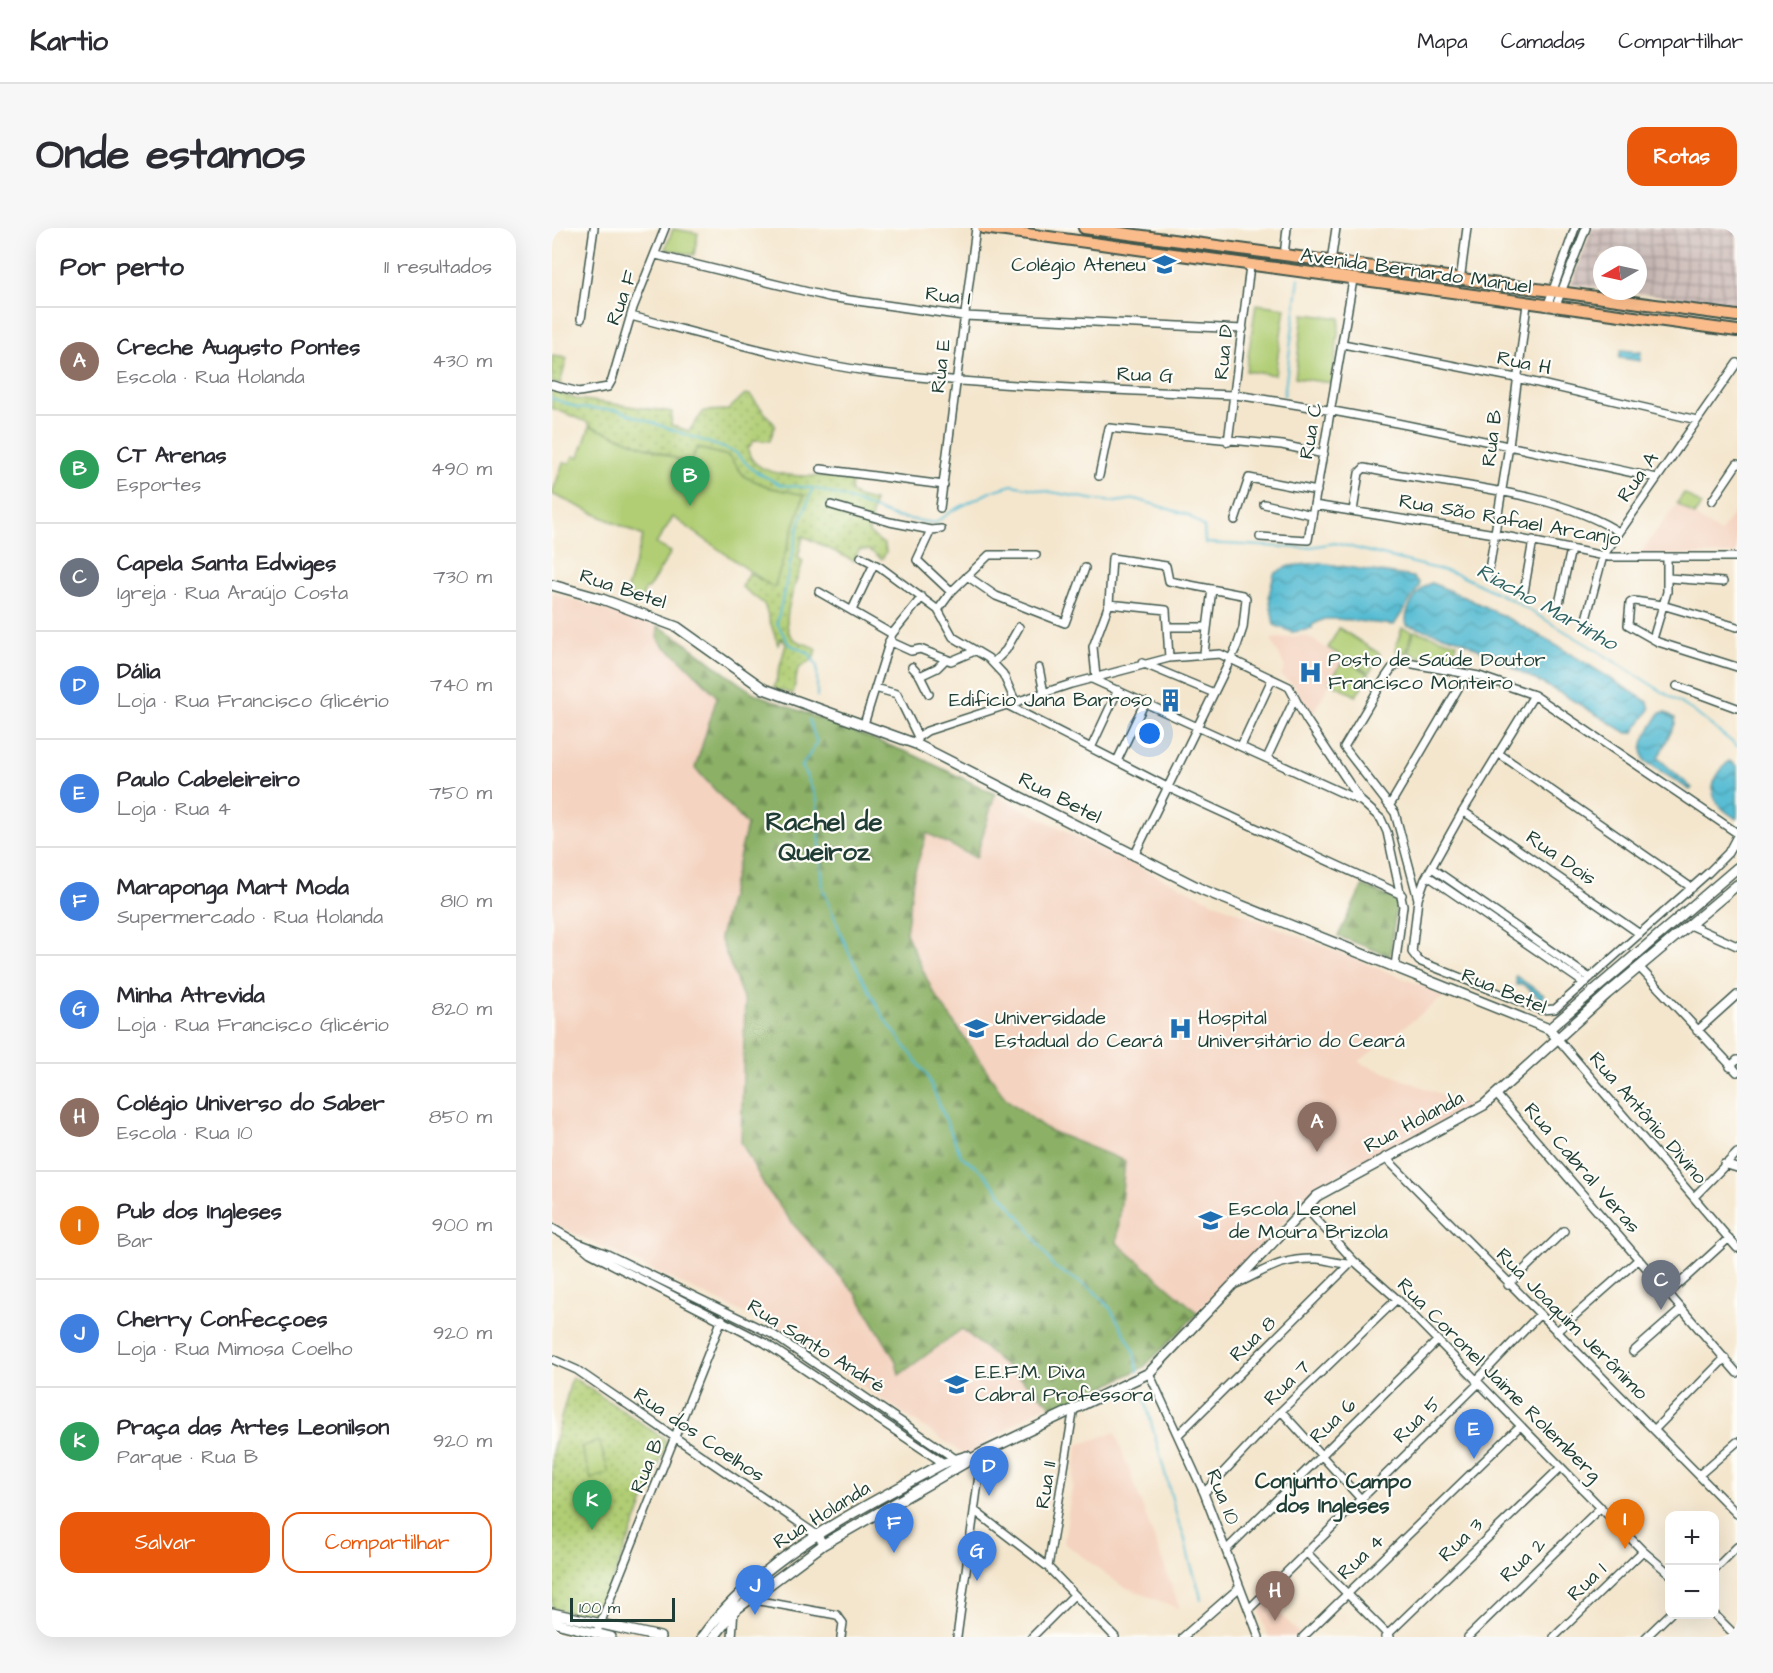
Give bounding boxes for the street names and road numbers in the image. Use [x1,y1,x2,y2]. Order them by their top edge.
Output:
street label: Avenida Bernardo Manuel [1299,241,1533,301]
street label: Rua F [599,267,645,329]
street label: Rua I [924,279,972,313]
street label: Rua D [1207,323,1241,381]
street label: Rua E [924,337,958,395]
street label: Rua H [1494,344,1554,382]
street label: Rua G [1116,360,1174,390]
street label: Rua C [1292,401,1330,461]
street label: Rua B [1475,408,1509,468]
street label: Rua A [1611,446,1665,508]
street label: Rua São Rafael Arcanjo [1397,487,1623,553]
street label: Rua Betel [576,562,670,616]
street label: Rua Betel [1014,765,1106,831]
street label: Rua Dois [1520,824,1602,892]
street label: Rua Betel [1457,961,1551,1021]
street label: Rua Antônio Divino [1582,1046,1714,1190]
street label: Rua Holanda [1359,1084,1469,1160]
street label: Rua Cabral Veras [1517,1096,1647,1240]
street label: Rua Joaquim Jerônimo [1490,1242,1654,1406]
street label: Rua Coronel Jaime Rolemberg [1390,1271,1608,1489]
street label: Rua Santo André [742,1292,891,1400]
street label: Rua 8 [1223,1310,1283,1368]
street label: Rua 7 [1258,1354,1316,1412]
street label: Rua dos Coelhos [628,1381,770,1489]
street label: Rua 5 [1387,1390,1447,1450]
street label: Rua 6 [1303,1391,1363,1450]
street label: Rua B [623,1434,671,1498]
street label: Rua 11 [1028,1459,1064,1511]
street label: Rua 10 [1199,1465,1247,1529]
street label: Rua Holanda [768,1474,876,1556]
street label: Rua 3 [1432,1512,1490,1568]
street label: Rua 4 [1331,1527,1391,1587]
street label: Rua 2 [1494,1531,1553,1589]
street label: Rua 1 [1561,1556,1613,1608]

